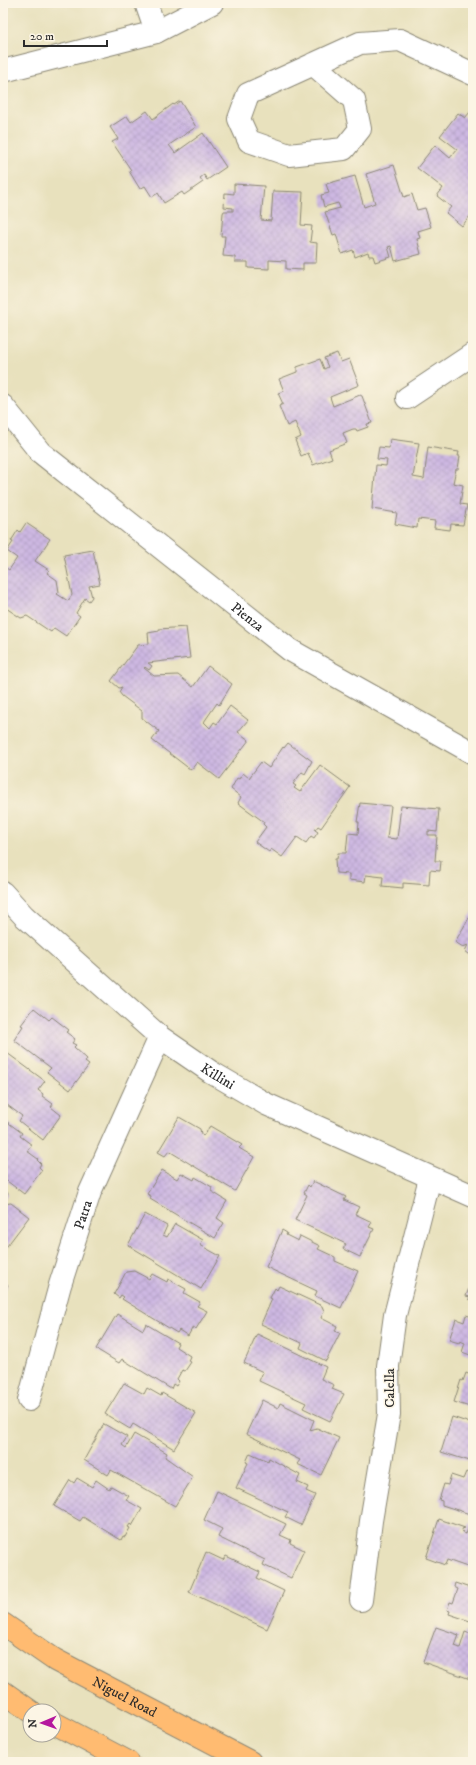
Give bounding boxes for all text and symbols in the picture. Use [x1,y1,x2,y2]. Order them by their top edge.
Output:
scale bar [24,22,107,48]
text: 20 m [30,29,54,44]
street label: Pienza [227,599,267,636]
street label: Killini [197,1060,238,1094]
street label: Patra [71,1198,97,1232]
street label: Calella [381,1368,399,1408]
street label: Niguel Road [89,1673,160,1722]
north arrow [22,1703,62,1743]
text: N [26,1719,40,1728]

